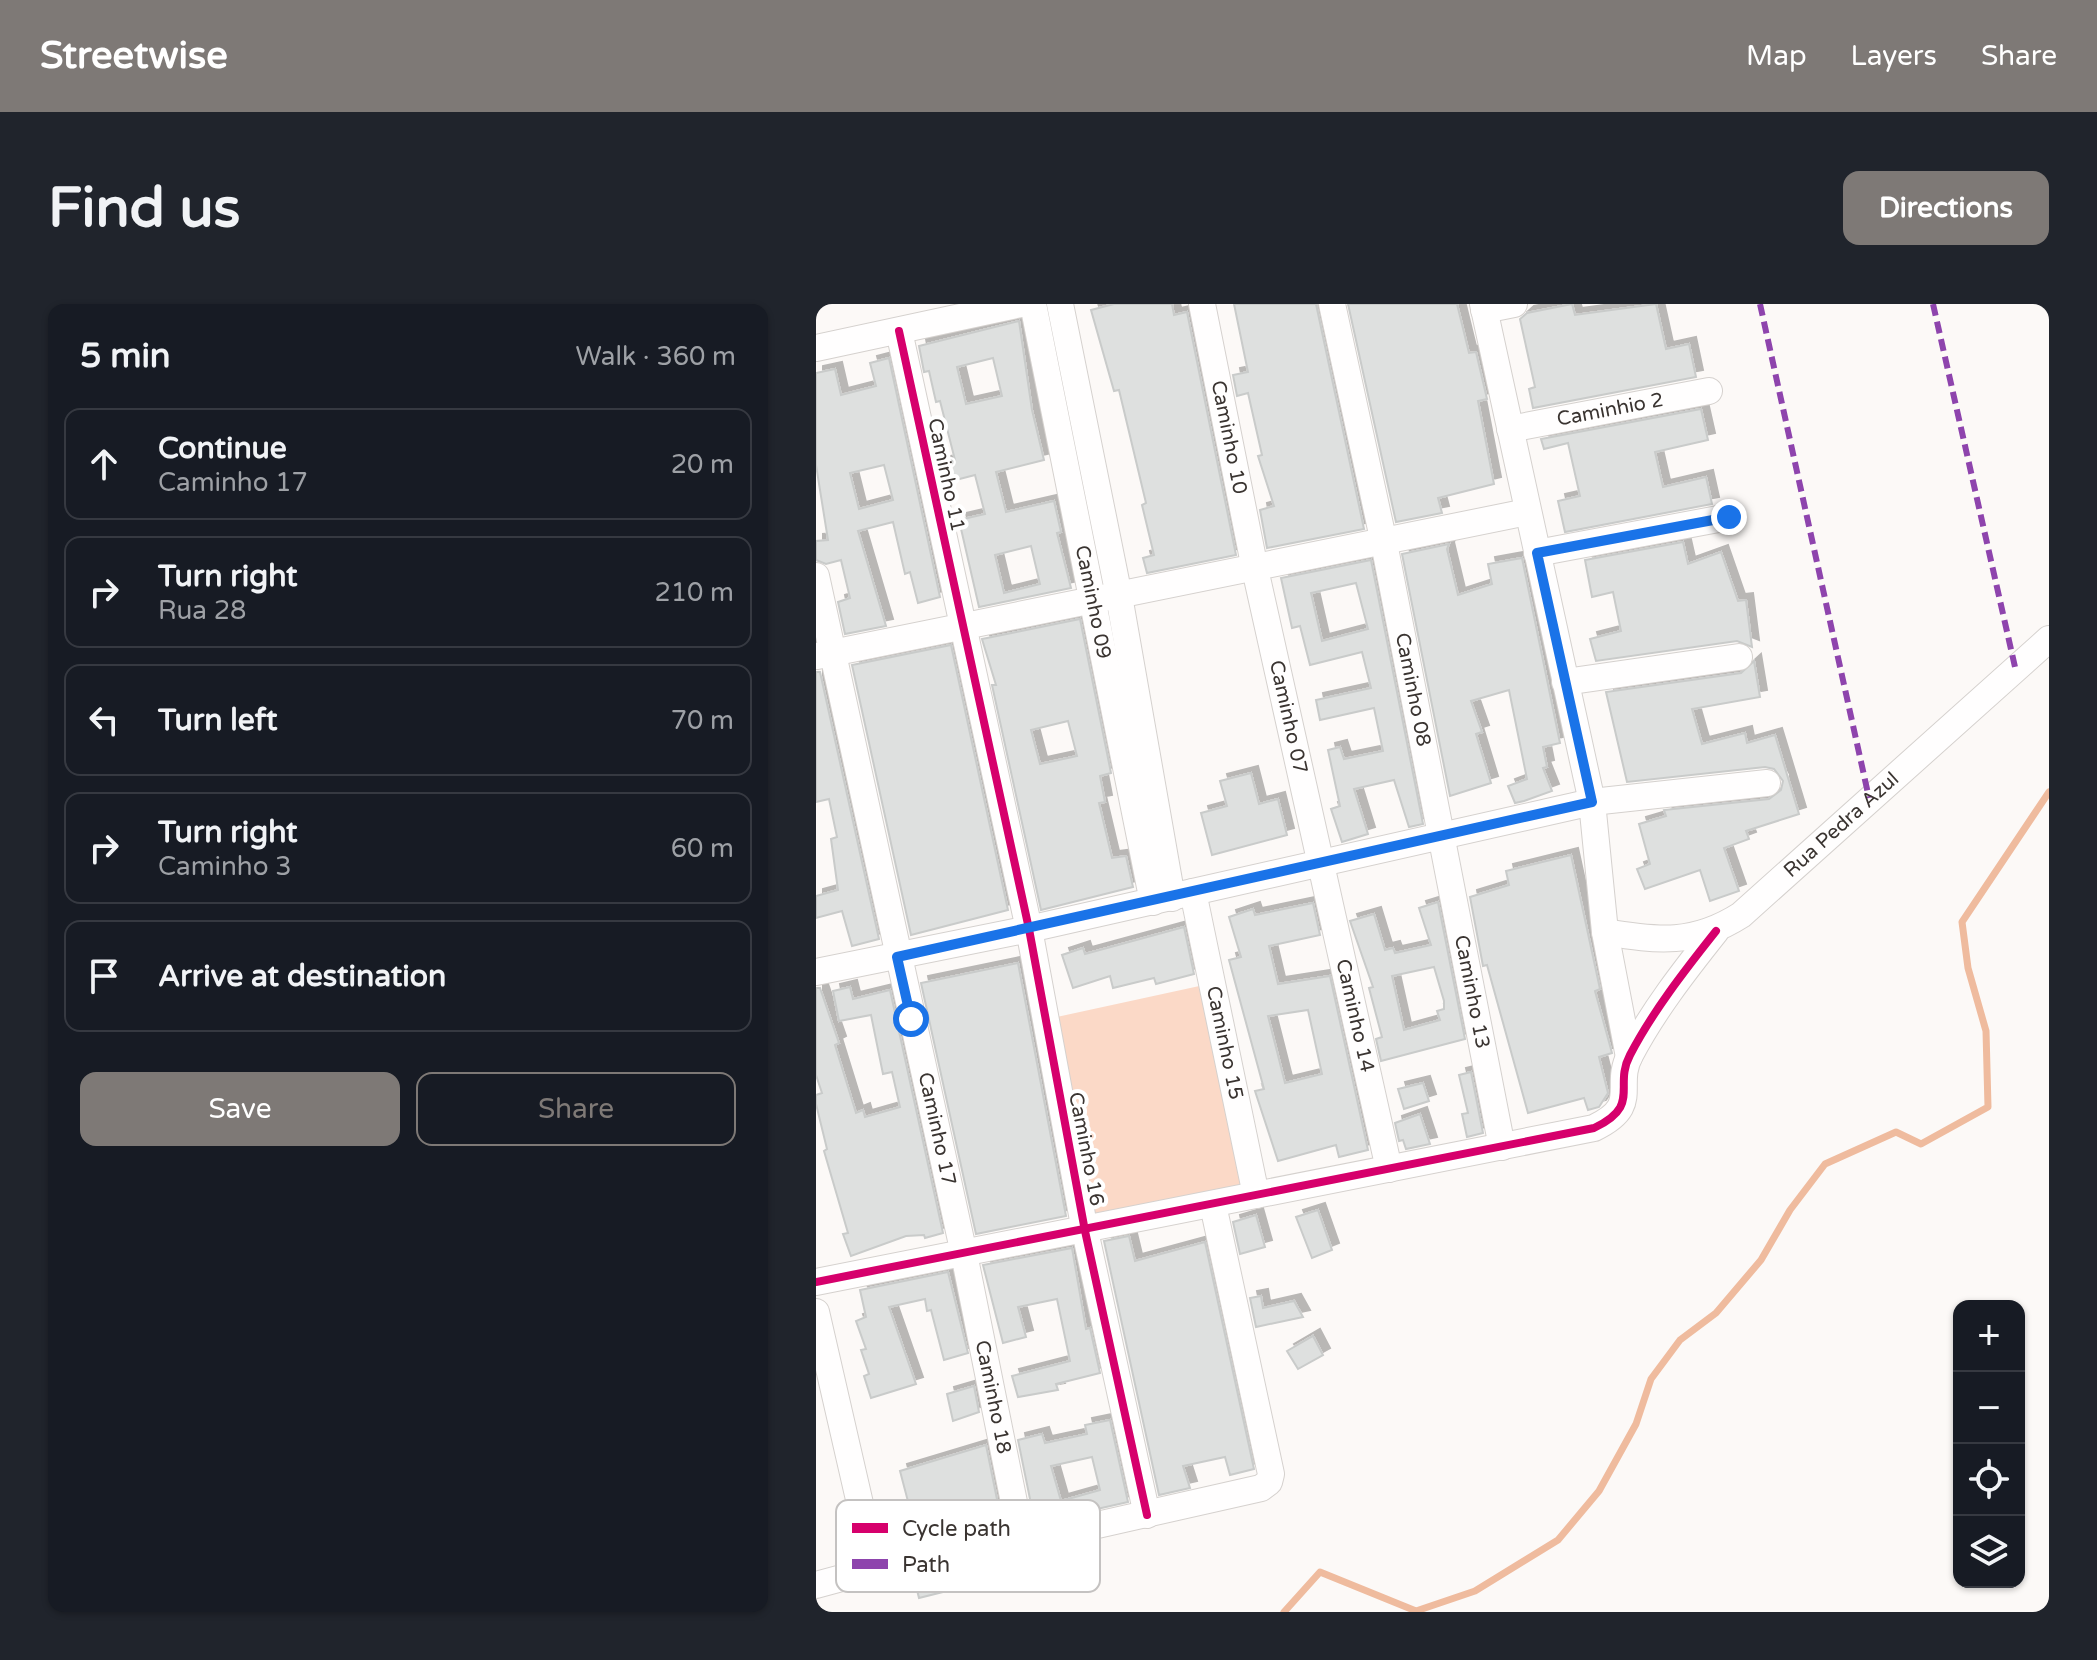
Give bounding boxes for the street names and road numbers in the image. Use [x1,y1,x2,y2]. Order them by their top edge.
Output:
street label: Caminho 10 [1206,378,1252,496]
street label: Caminhio 2 [1555,388,1665,432]
street label: Caminho 11 [922,416,970,534]
street label: Caminho 09 [1070,543,1116,661]
street label: Caminho 08 [1390,631,1435,749]
street label: Caminho 07 [1264,658,1312,776]
street label: Rua Pedra Azul [1779,767,1904,883]
street label: Caminho 13 [1449,933,1495,1051]
street label: Caminho 14 [1330,957,1379,1075]
street label: Caminho 15 [1201,984,1248,1102]
street label: Caminho 17 [913,1070,961,1188]
street label: Caminho 16 [1063,1090,1109,1208]
street label: Caminho 18 [970,1338,1016,1456]

